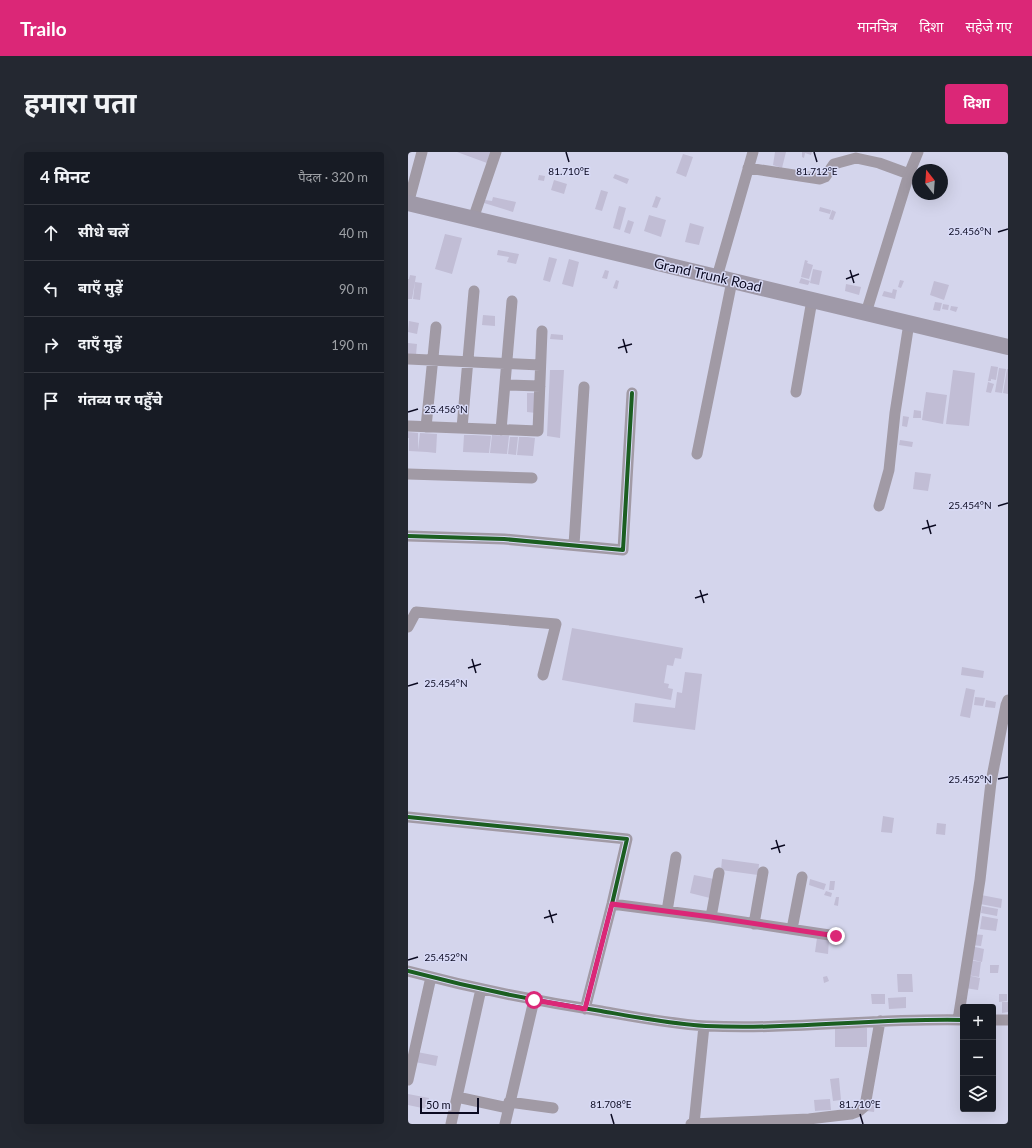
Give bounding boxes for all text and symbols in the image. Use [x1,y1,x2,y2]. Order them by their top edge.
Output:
text: Trailo [20,17,67,40]
text: मानचित्र [857,18,897,35]
text: दिशा [919,18,944,35]
text: सहेजे गए [966,18,1012,35]
button: दिशा [945,84,1008,124]
text: हमारा पता [24,85,137,119]
north arrow [912,164,948,200]
text: 81.710°E [548,165,590,177]
text: 81.712°E [796,165,838,177]
text: 4 मिनट [40,166,90,187]
text: पैदल · 320 m [298,169,368,185]
icon: ahead [40,222,62,244]
text: सीधे चलें [78,222,129,240]
text: 40 m [339,225,368,241]
text: 25.456°N [948,225,992,237]
street label: Grand Trunk Road [653,254,764,295]
icon: left [40,278,62,300]
text: बाएँ मुड़ें [78,278,123,296]
text: 90 m [339,281,368,297]
icon: right [40,334,62,356]
text: दाएँ मुड़ें [78,334,122,352]
text: 190 m [331,337,368,353]
icon: arrive [40,390,62,412]
text: गंतव्य पर पहुँचे [78,390,162,408]
text: 25.456°N [424,403,468,415]
text: 25.454°N [948,499,992,511]
text: 25.454°N [424,677,468,689]
text: 25.452°N [948,773,992,785]
route end [827,927,845,945]
text: 25.452°N [424,951,468,963]
route start [525,991,543,1009]
map controls [960,1004,996,1112]
button: + [960,1004,996,1040]
button: − [960,1040,996,1076]
button: layers [960,1076,996,1112]
scale bar [420,1096,479,1115]
text: 50 m [426,1098,451,1111]
text: 81.708°E [590,1098,632,1110]
text: 81.710°E [839,1098,881,1110]

